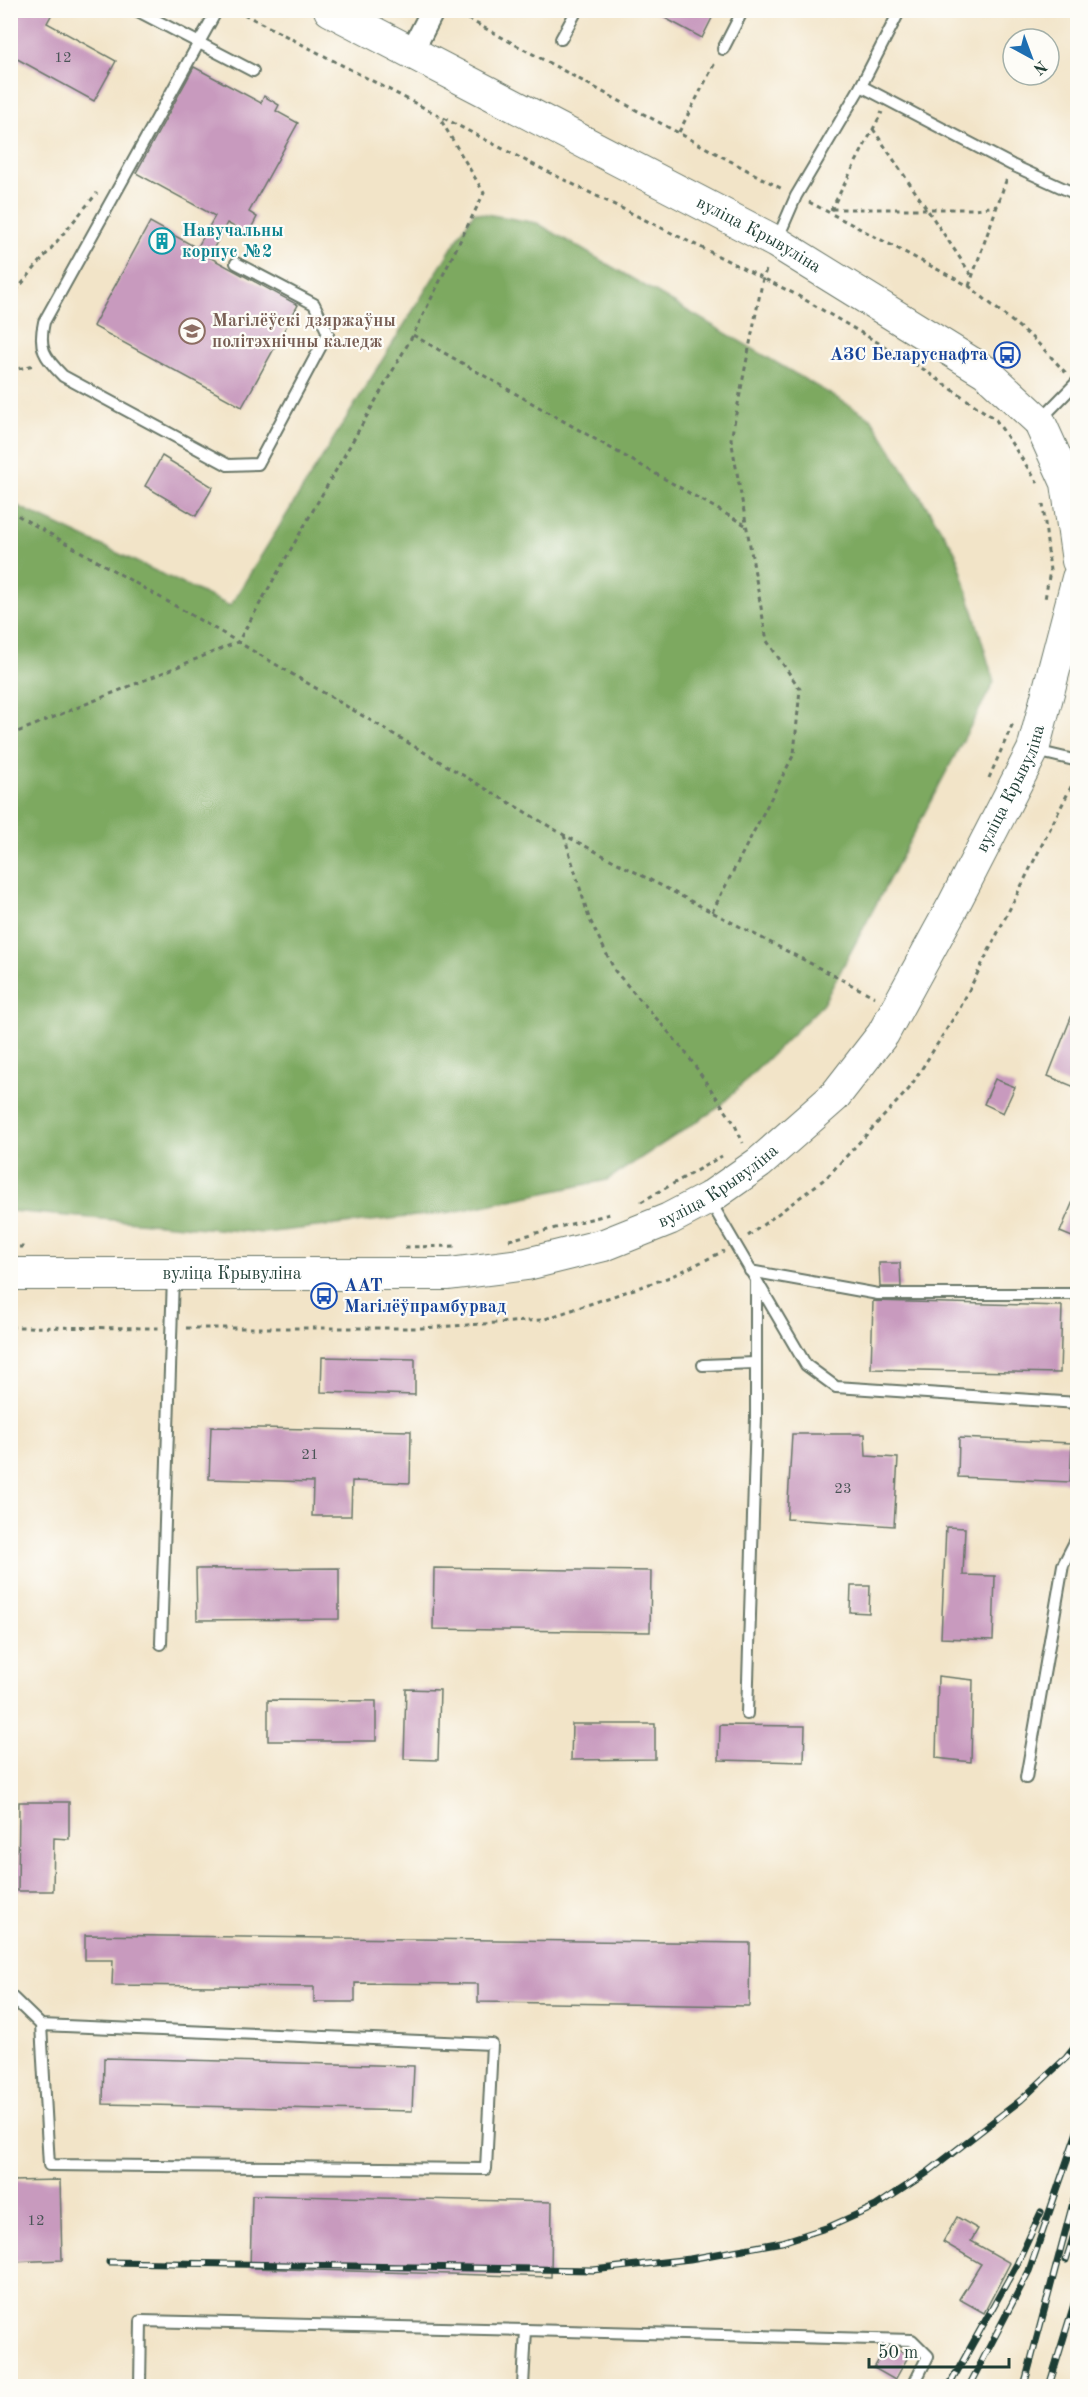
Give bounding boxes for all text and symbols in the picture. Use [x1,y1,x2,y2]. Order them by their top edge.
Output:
north arrow [1001,27,1061,87]
house number: 12 [54,51,72,66]
text: N [1029,57,1049,77]
street label: вуліца Крывуліна [693,193,824,276]
place label: Навучальны корпус №2 [182,222,284,261]
building icon: Навучальны корпус №2 [147,226,177,256]
place label: Магілёўскі дзяржаўны політэхнічны каледж [212,312,396,351]
school or university icon: Магілёўскі дзяржаўны політэхнічны каледж [177,316,207,346]
bus stop icon: АЗС Беларуснафта [992,340,1022,370]
place label: АЗС Беларуснафта [830,346,988,365]
street label: вуліца Крывуліна [973,723,1048,855]
street label: вуліца Крывуліна [656,1141,782,1231]
street label: вуліца Крывуліна [162,1265,302,1283]
place label: ААТ Магілёўпрамбурвад [344,1277,506,1316]
bus stop icon: ААТ Магілёўпрамбурвад [309,1281,339,1311]
house number: 21 [301,1448,319,1463]
house number: 23 [834,1482,852,1497]
house number: 12 [27,2214,45,2229]
scale bar [869,2331,1008,2369]
text: 50 m [878,2344,918,2362]

